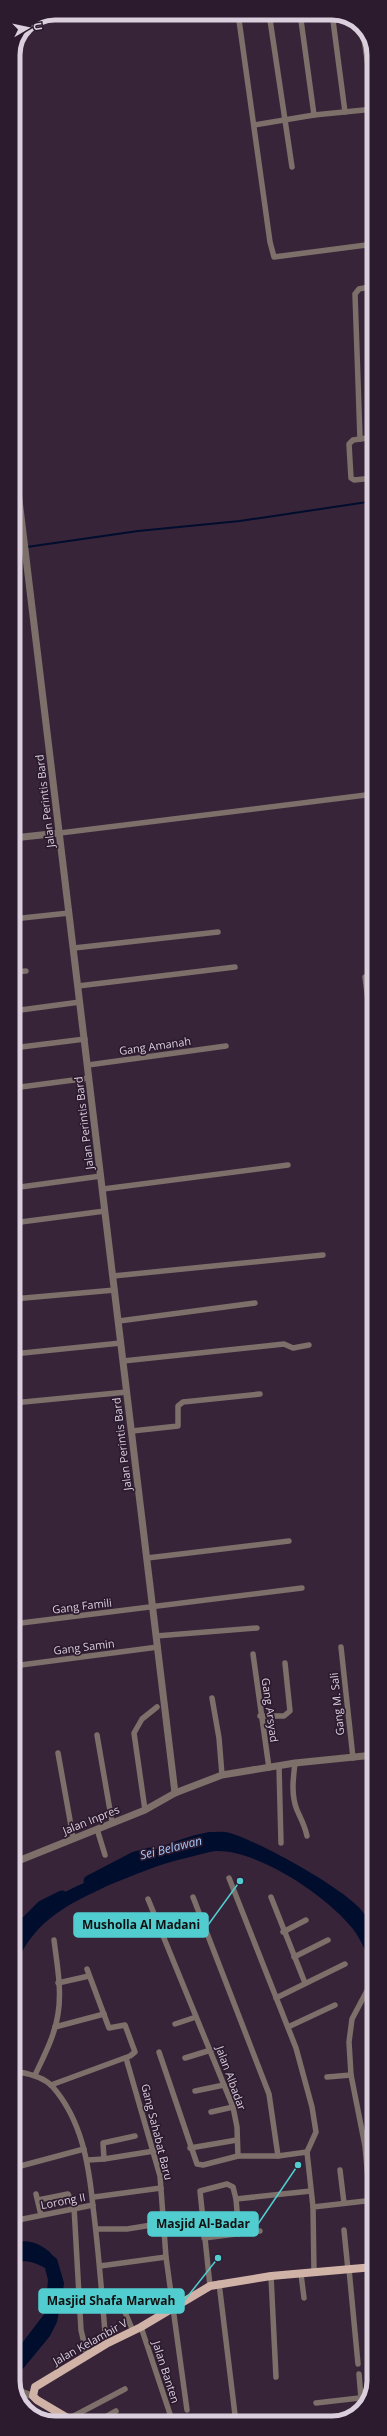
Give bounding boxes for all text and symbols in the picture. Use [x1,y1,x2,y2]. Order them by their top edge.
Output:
north arrow [8,8,48,48]
text: U [30,21,46,32]
street label: Jalan Perintis Bard [31,754,58,849]
street label: Gang Amanah [118,1033,192,1058]
street label: Jalan Perintis Bard [70,1076,97,1171]
street label: Jalan Perintis Bard [108,1397,135,1492]
street label: Gang Famili [51,1594,113,1617]
street label: Gang Samin [52,1635,115,1658]
street label: Gang M. Sali [326,1672,347,1736]
street label: Gang Arsyad [259,1677,282,1743]
street label: Jalan Inpres [59,1801,121,1838]
water label: Sei Belawan [138,1832,204,1863]
callout: Musholla Al Madani [74,1913,208,1937]
text: Musholla Al Madani [82,1916,200,1933]
street label: Jalan Albadar [213,2043,250,2113]
street label: Gang Sahabat Baru [138,2082,177,2182]
street label: Lorong II [39,2189,87,2212]
callout: Masjid Al-Badar [148,2212,258,2236]
text: Masjid Al-Badar [156,2215,251,2232]
callout: Masjid Shafa Marwah [39,2289,184,2313]
text: Masjid Shafa Marwah [47,2292,175,2309]
street label: Jalan Kelambir V [49,2315,130,2369]
street label: Jalan Banten [149,2338,184,2405]

